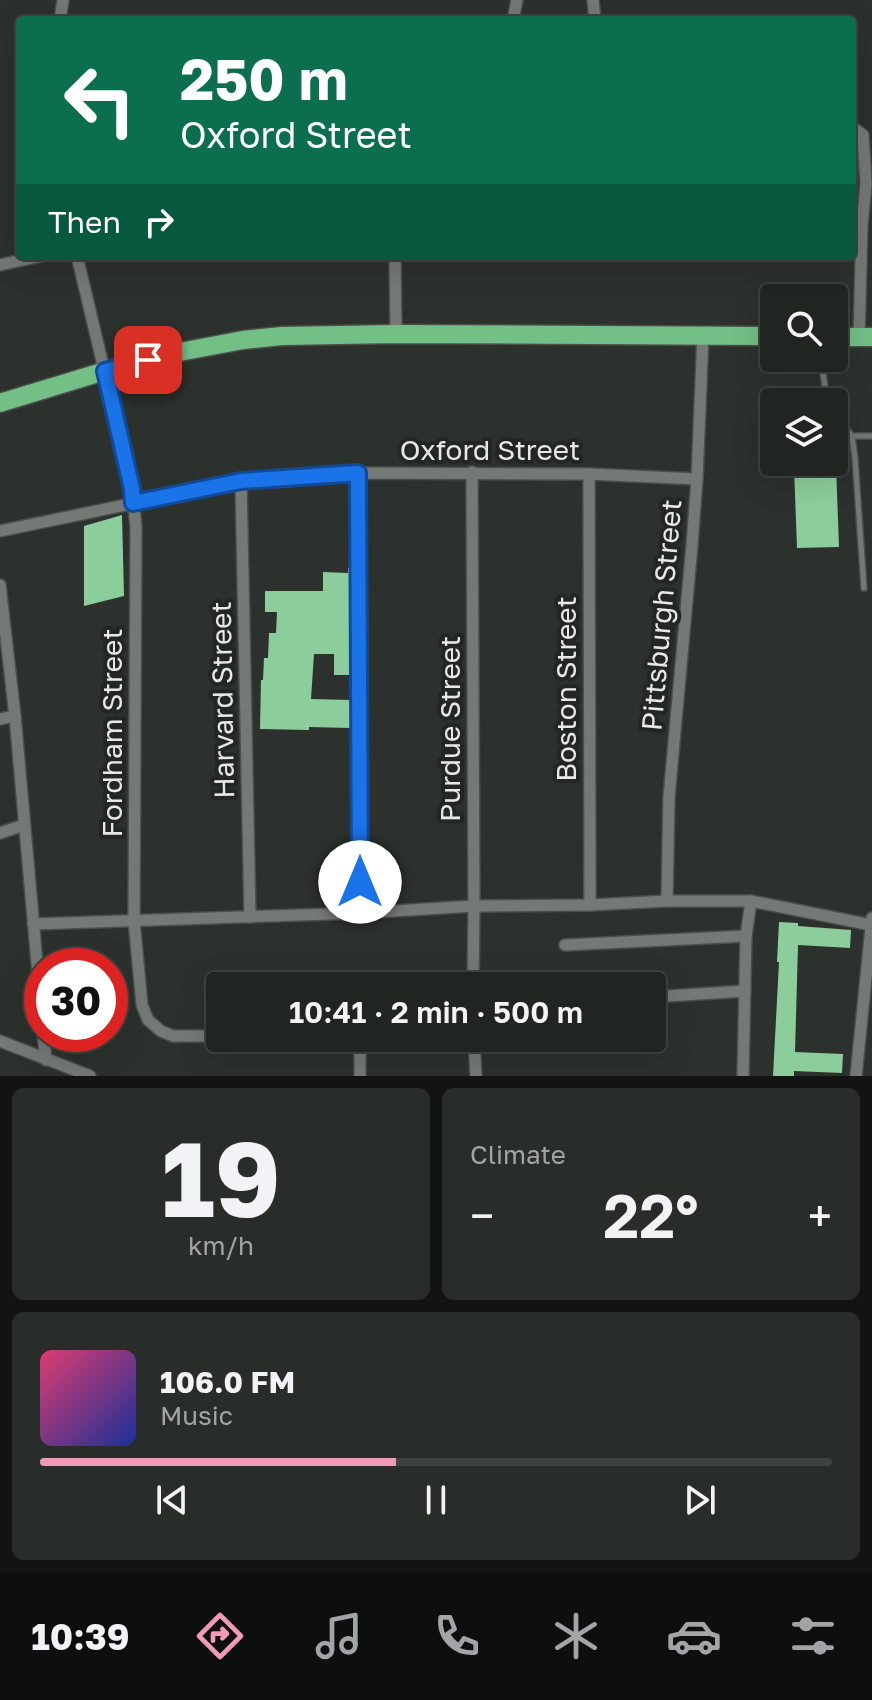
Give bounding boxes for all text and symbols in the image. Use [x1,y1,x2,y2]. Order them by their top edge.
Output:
text: 250 m [180,45,348,112]
icon: left [48,48,152,152]
text: Oxford Street [180,113,412,156]
icon: right [137,200,181,244]
text: Then [48,204,121,240]
map controls [760,284,848,476]
button: search [760,284,848,372]
pin [114,326,182,394]
icon: arrive [126,338,170,382]
button: layers [760,388,848,476]
street label: Oxford Street [400,433,580,466]
street label: Pittsburgh Street [634,498,688,732]
street label: Boston Street [549,596,582,782]
street label: Harvard Street [204,601,240,799]
street label: Fordham Street [95,629,128,837]
street label: Purdue Street [433,636,466,822]
position arrow [318,840,402,924]
speed limit sign: 30 [24,948,128,1052]
text: 10:41 · 2 min · 500 m [289,994,583,1030]
text: 19 [161,1115,281,1240]
text: Climate [470,1139,566,1170]
text: 22° [603,1179,699,1251]
text: − [470,1189,494,1242]
text: + [808,1189,832,1242]
text: km/h [188,1230,254,1261]
text: 106.0 FM [160,1364,295,1400]
text: Music [160,1400,233,1431]
icon: previous [150,1478,194,1522]
icon: pause [414,1478,458,1522]
icon: next [678,1478,722,1522]
icon: directions [192,1608,248,1664]
icon: music [311,1608,367,1664]
icon: phone [429,1608,485,1664]
icon: climate [548,1608,604,1664]
icon: car [666,1608,722,1664]
icon: filters [785,1608,841,1664]
text: 10:39 [31,1615,130,1658]

